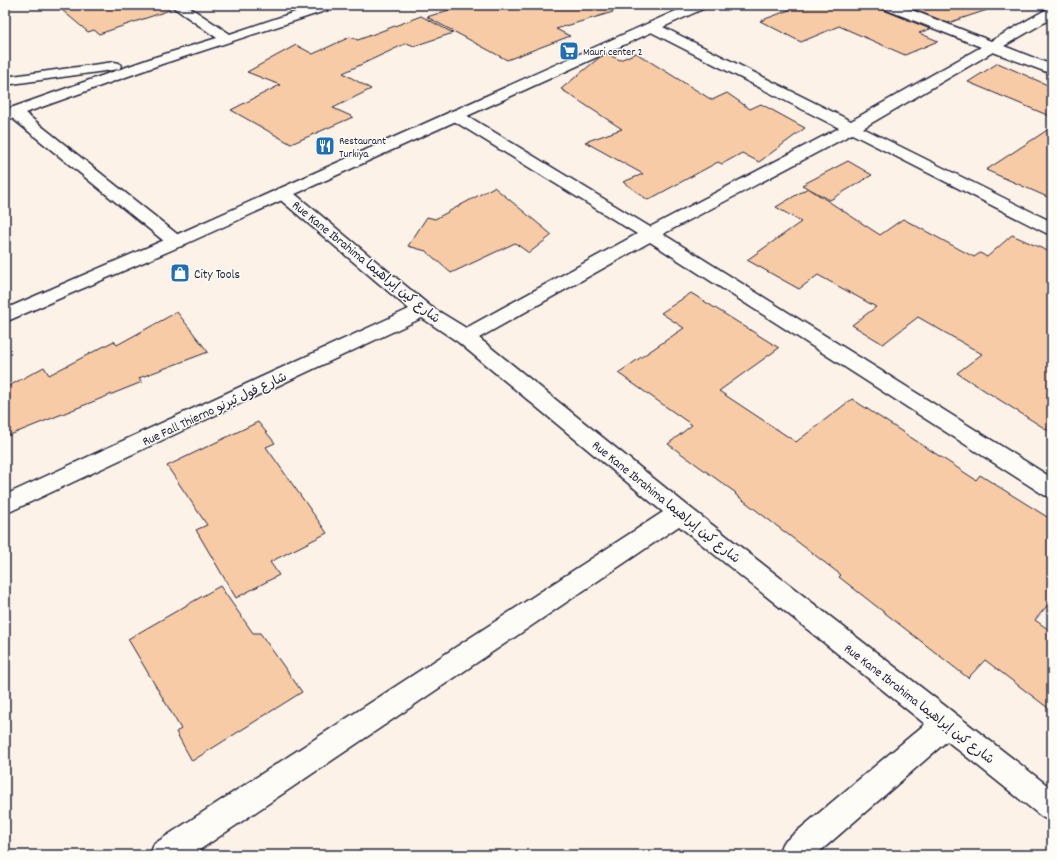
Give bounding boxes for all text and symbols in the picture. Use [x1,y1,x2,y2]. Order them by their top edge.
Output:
supermarket icon: Mauri center 2 [558,40,580,62]
place label: Mauri center 2 [583,45,643,61]
place label: Restaurant Turkiya [339,134,386,163]
restaurant icon: Restaurant Turkiya [314,135,336,157]
street label: Rue Kane Ibrahima شارع كين إبراهيما [287,197,444,329]
shop icon: City Tools [169,262,191,284]
place label: City Tools [194,266,240,285]
street label: Rue Fall Thierno شارع فول ثيرنو [140,368,291,452]
street label: Rue Kane Ibrahima شارع كين إبراهيما [587,437,744,569]
street label: Rue Kane Ibrahima شارع كين إبراهيما [839,640,998,770]

